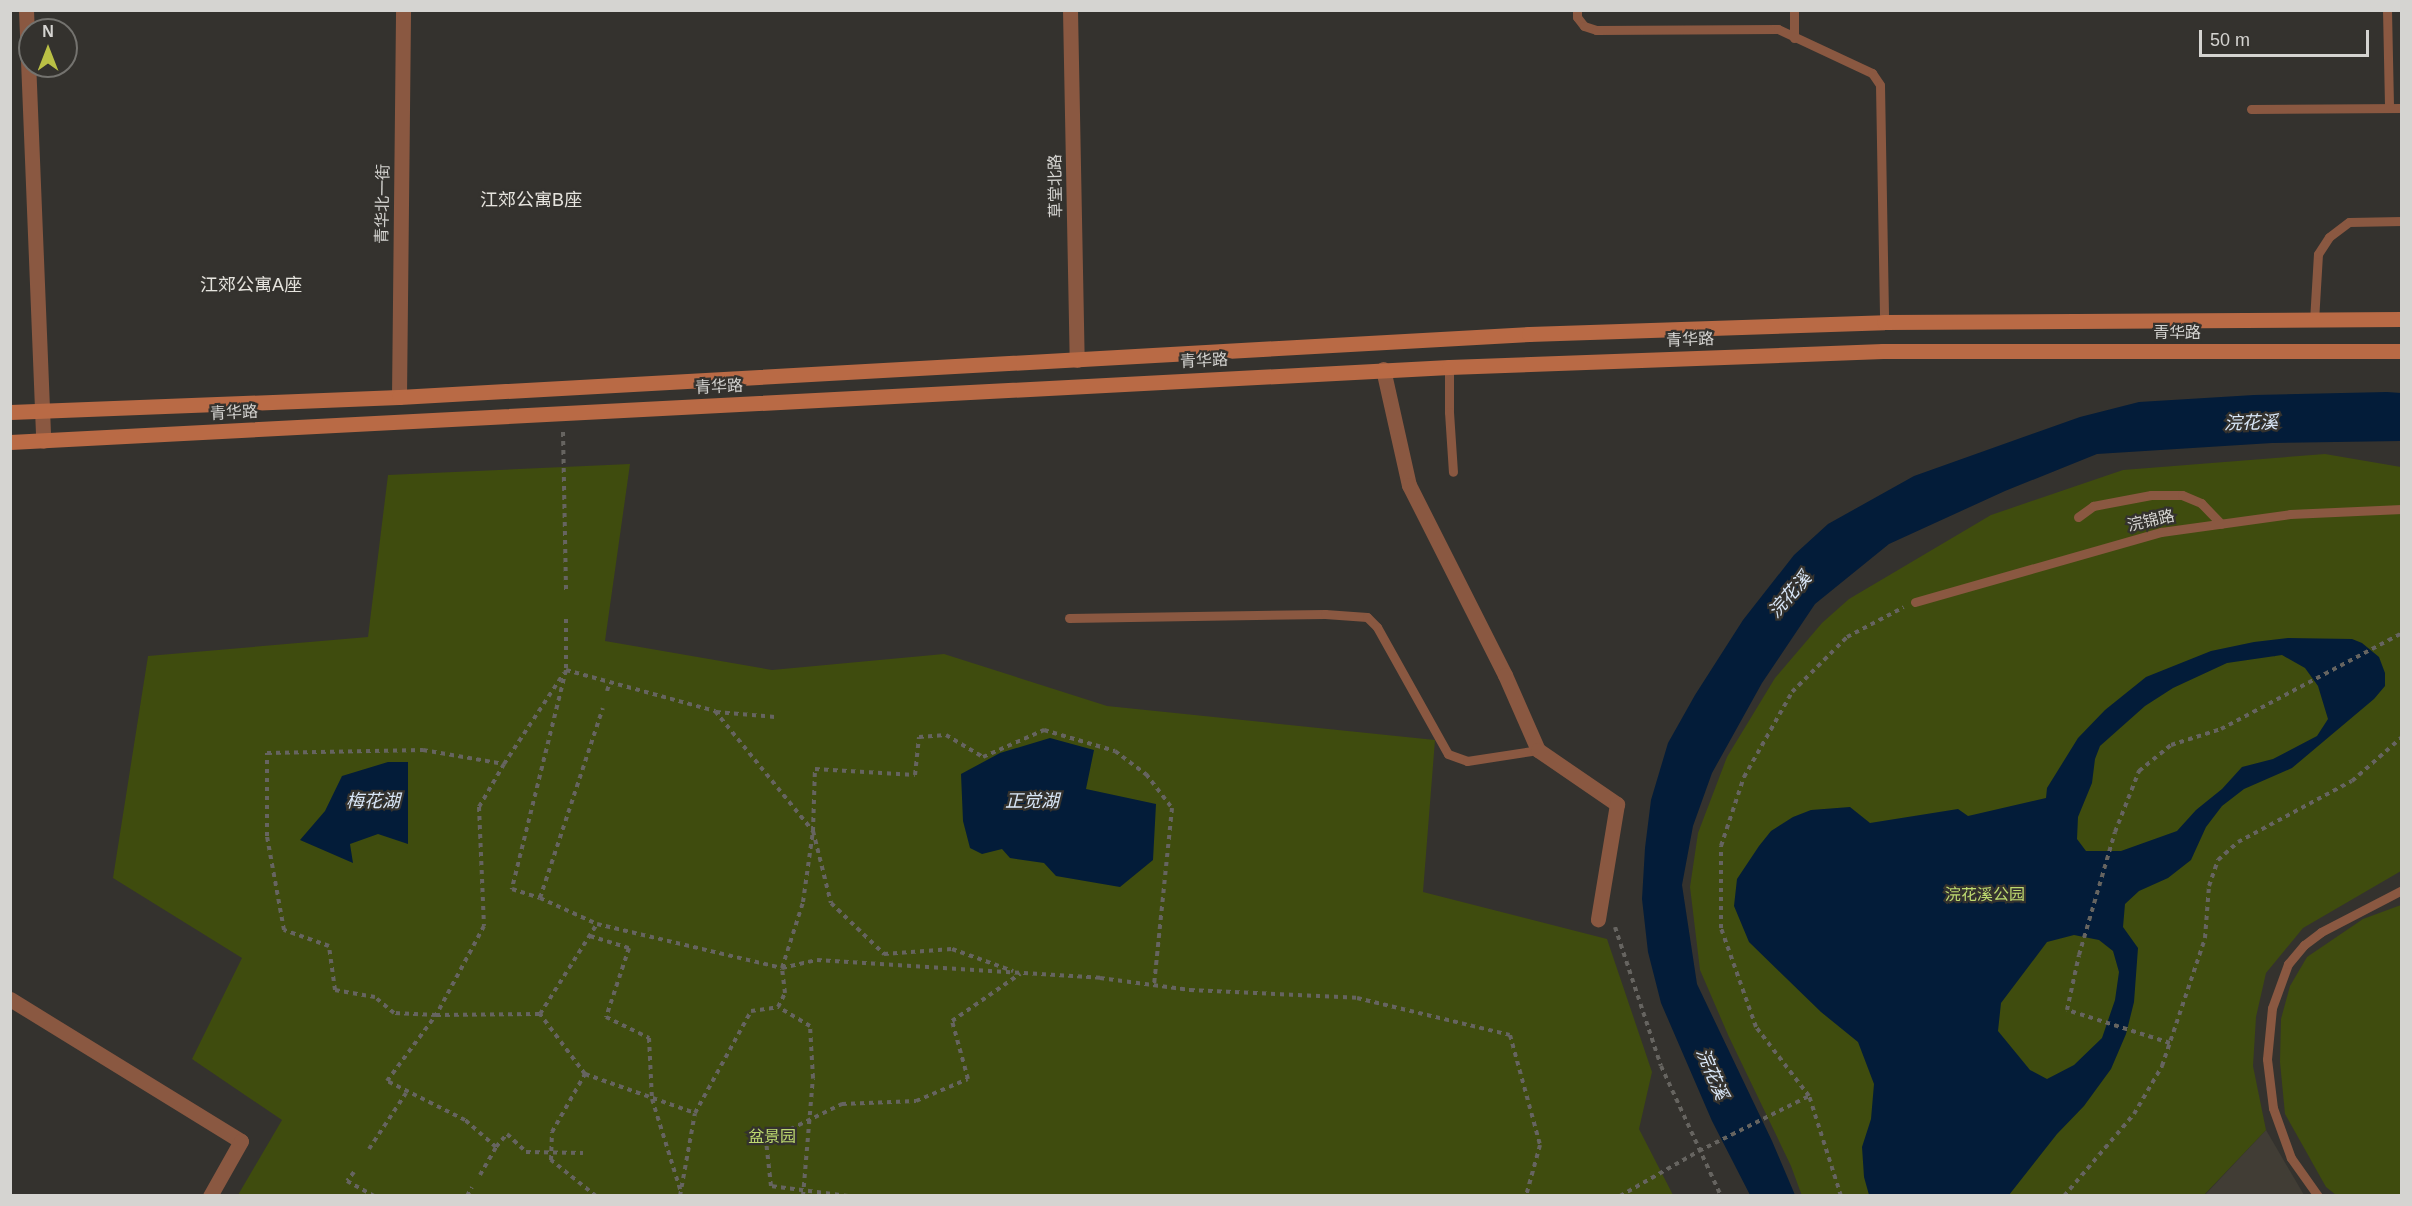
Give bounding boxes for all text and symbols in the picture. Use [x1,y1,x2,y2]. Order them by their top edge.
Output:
north arrow [18,18,78,78]
scale bar [2202,18,2372,56]
text: N [42,23,54,40]
text: 50 m [2210,30,2250,50]
street label: 草堂北路 [1046,154,1066,218]
street label: 青华北一街 [373,164,393,244]
district label: 江郊公寓B座 [480,189,582,211]
district label: 江郊公寓A座 [200,274,302,296]
street label: 青华路 [2153,323,2201,343]
street label: 青华路 [1666,330,1714,350]
street label: 青华路 [1180,350,1228,372]
street label: 青华路 [695,376,743,398]
street label: 青华路 [210,402,258,424]
water label: 浣花溪 [2224,412,2278,434]
street label: 浣锦路 [2125,506,2177,536]
water label: 浣花溪 [1764,568,1816,622]
water label: 梅花湖 [346,790,400,812]
water label: 正觉湖 [1005,790,1059,812]
park label: 浣花溪公园 [1945,885,2025,905]
water label: 浣花溪 [1692,1045,1732,1103]
park label: 盆景园 [748,1127,796,1147]

